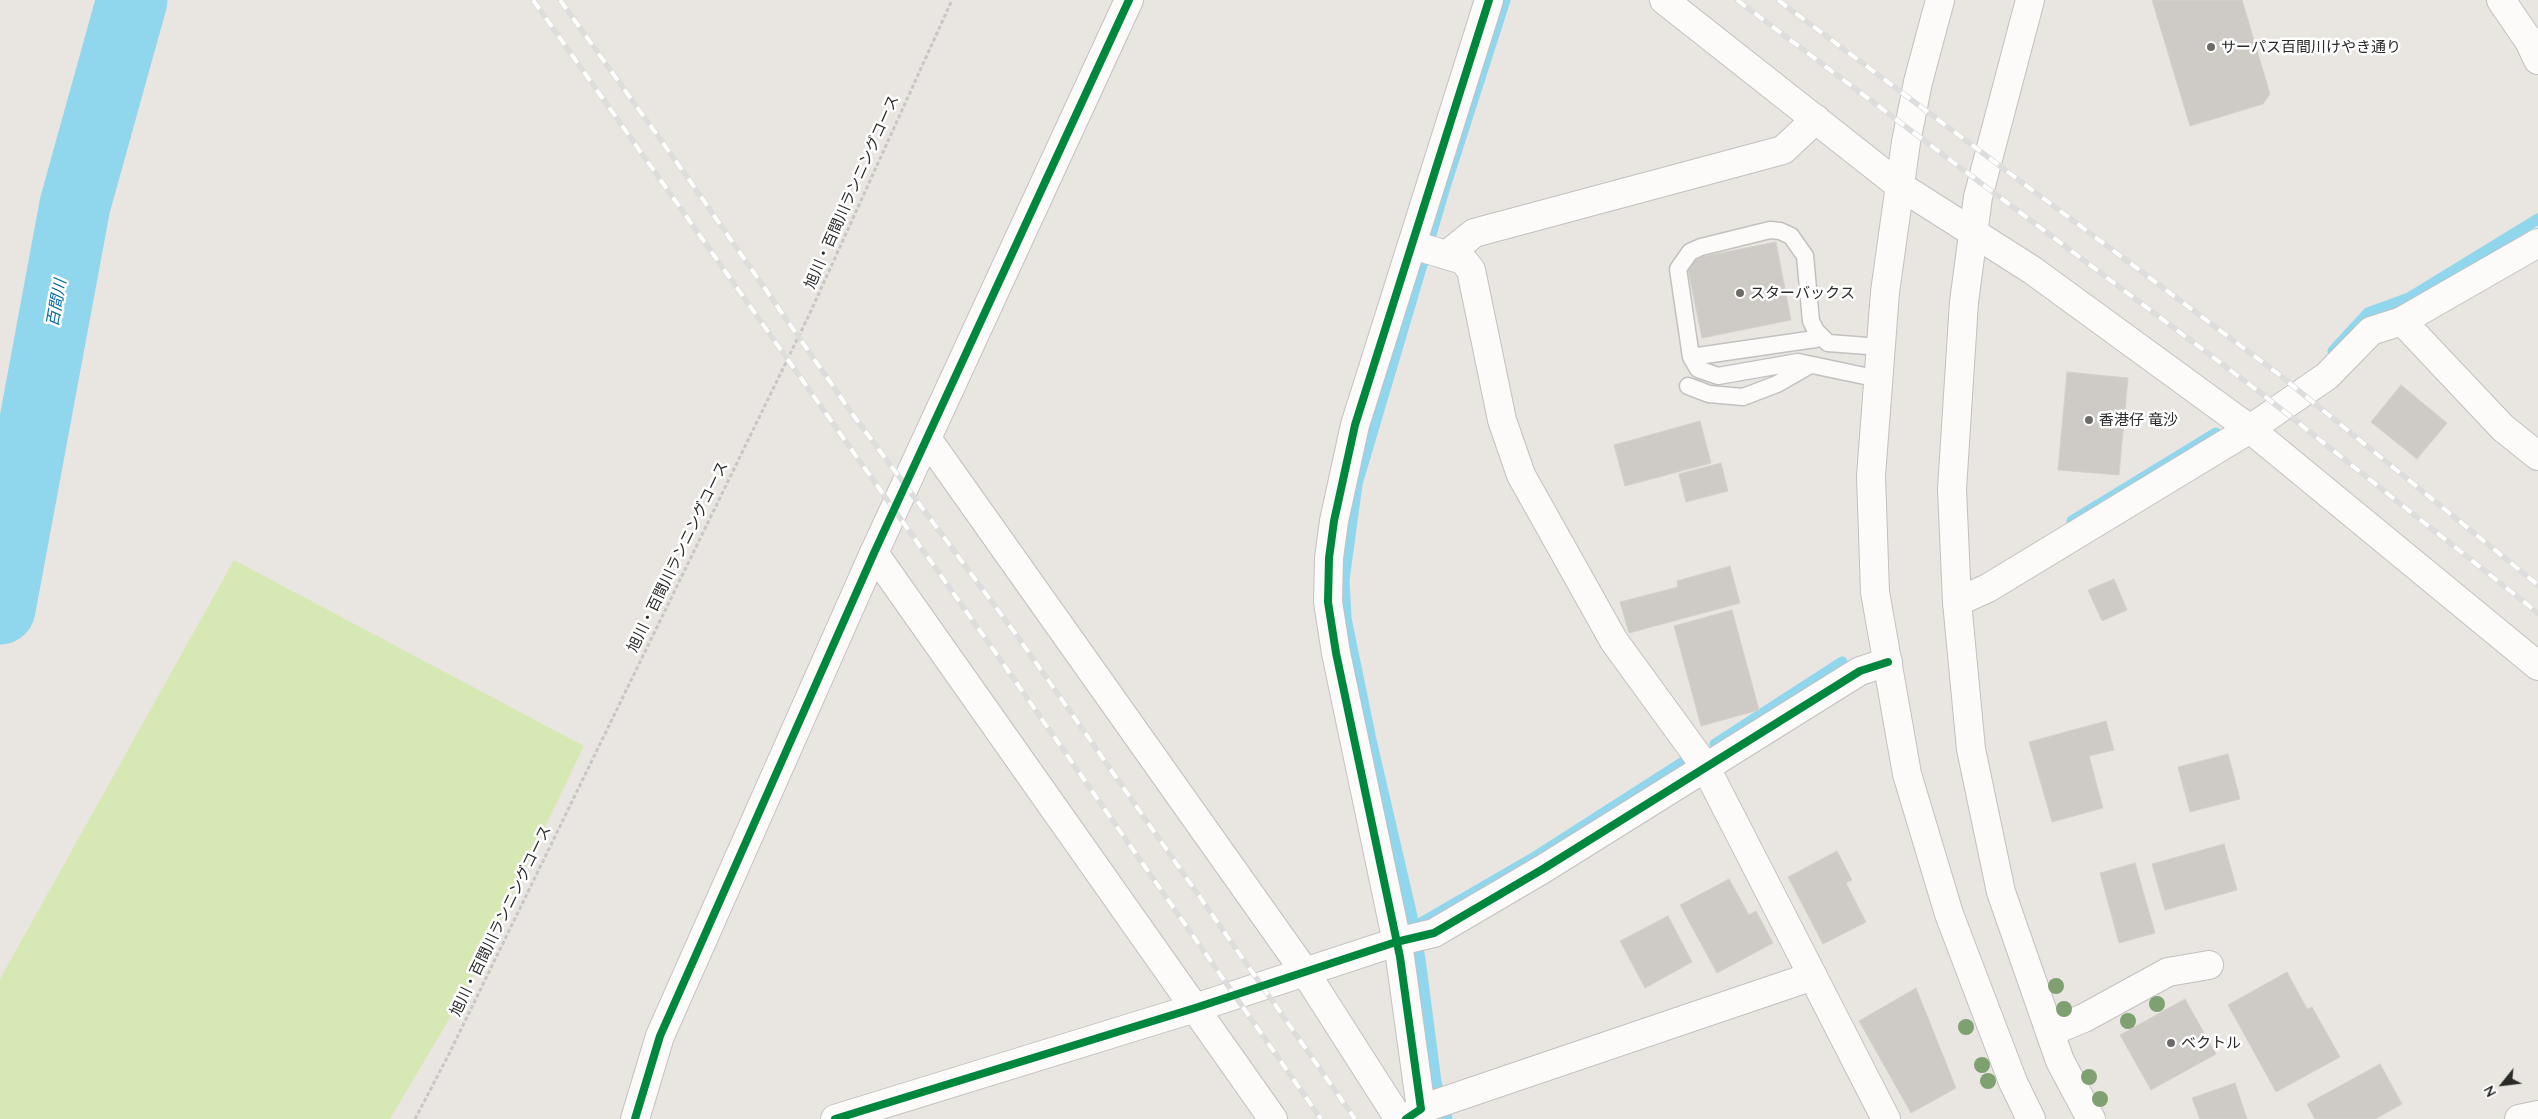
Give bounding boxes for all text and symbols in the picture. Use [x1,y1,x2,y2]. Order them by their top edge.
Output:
place label: サーパス百間川けやき通り [2221,38,2401,56]
marker: サーパス百間川けやき通り [2205,41,2217,53]
street label: 旭川・百間川ランニングコース [801,92,903,292]
water label: 百間川 [43,278,71,328]
place label: スターバックス [1750,284,1855,302]
marker: スターバックス [1734,287,1746,299]
place label: 香港仔 竜沙 [2099,411,2178,429]
marker: 香港仔 竜沙 [2083,414,2095,426]
street label: 旭川・百間川ランニングコース [624,459,732,655]
street label: 旭川・百間川ランニングコース [447,823,555,1019]
place label: ベクトル [2181,1034,2241,1052]
marker: ベクトル [2165,1037,2177,1049]
north arrow [2478,1059,2528,1109]
text: N [2480,1082,2500,1100]

